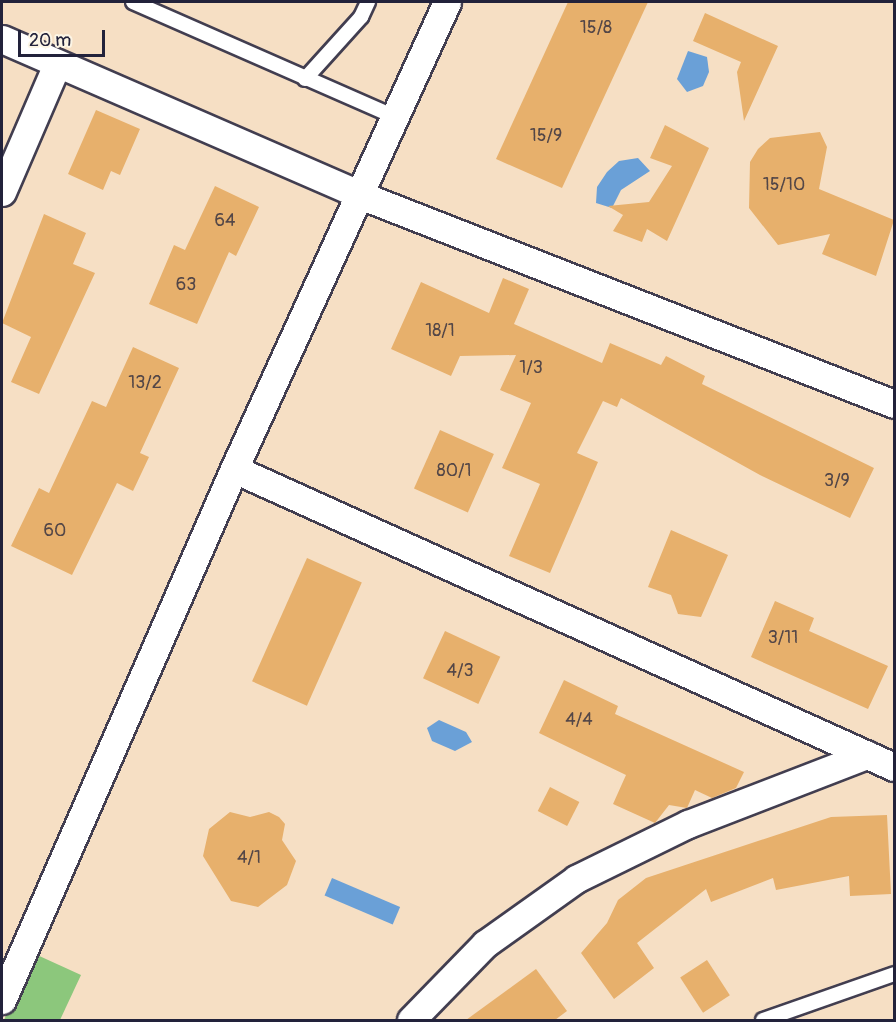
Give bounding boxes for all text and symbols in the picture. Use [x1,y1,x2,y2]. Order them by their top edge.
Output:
house number: 15/8 [580,17,612,39]
scale bar [21,18,108,56]
text: 20 m [29,29,71,52]
house number: 15/9 [530,125,562,147]
house number: 15/10 [763,174,805,196]
house number: 64 [215,210,235,232]
house number: 63 [176,274,196,296]
house number: 18/1 [425,320,455,342]
house number: 1/3 [519,357,543,379]
house number: 13/2 [128,372,162,394]
house number: 80/1 [437,460,471,482]
house number: 3/9 [824,470,850,492]
house number: 60 [44,520,66,542]
house number: 3/11 [768,627,798,649]
house number: 4/3 [447,660,473,682]
house number: 4/4 [565,709,593,731]
house number: 4/1 [237,847,261,869]

